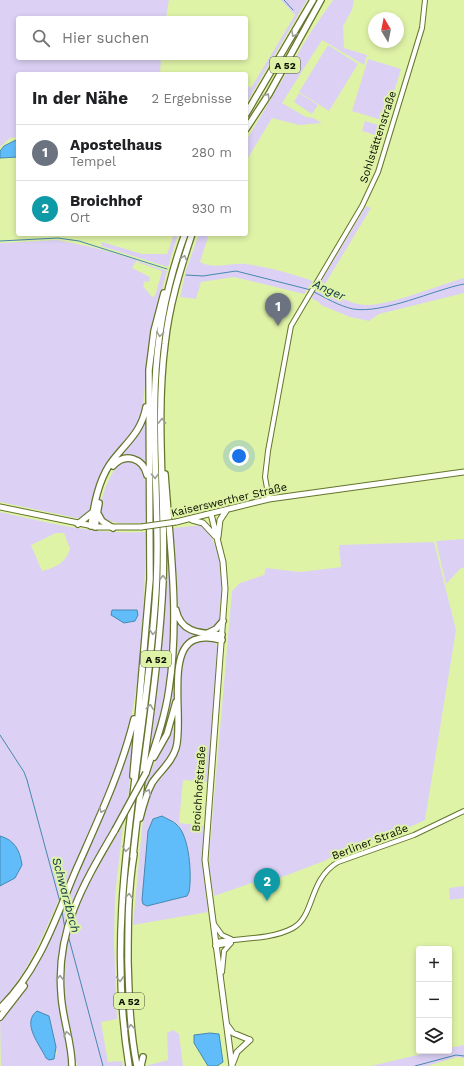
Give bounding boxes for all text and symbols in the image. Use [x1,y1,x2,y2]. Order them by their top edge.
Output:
north arrow [368,12,404,48]
search box [16,16,248,60]
icon: search [30,27,52,49]
text: Hier suchen [62,29,149,47]
one-way arrow [292,30,299,37]
road number: A 52 [270,57,300,73]
text: In der Nähe [32,88,128,108]
street label: Sohlstättenstraße [357,89,399,185]
text: 2 Ergebnisse [151,91,232,106]
one-way arrow [262,93,269,100]
text: Apostelhaus [70,136,162,154]
text: 1 [42,145,48,160]
text: 280 m [192,145,232,160]
text: Tempel [70,154,116,169]
text: Broichhof [70,192,142,210]
text: 2 [41,201,49,216]
text: 930 m [192,201,232,216]
text: Ort [70,210,90,225]
one-way arrow [179,255,188,262]
water label: Anger [310,276,349,304]
pin: 1 [265,293,291,326]
one-way arrow [156,331,165,337]
one-way arrow [158,418,166,424]
your location [229,446,249,466]
one-way arrow [151,473,160,479]
street label: Kaiserswerther Straße [170,480,288,520]
one-way arrow [158,575,167,581]
one-way arrow [149,629,158,635]
road number: A 52 [141,651,171,667]
one-way arrow [146,704,155,710]
street label: Broichhofstraße [190,746,208,832]
one-way arrow [143,789,151,796]
one-way arrow [99,806,107,814]
street label: Berliner Straße [330,821,410,863]
one-way arrow [122,846,131,852]
water label: Schwarzbach [49,856,83,934]
pin: 2 [254,868,280,901]
one-way arrow [125,893,134,899]
map controls [416,946,452,1054]
button: + [416,946,452,982]
one-way arrow [56,974,64,980]
one-way arrow [116,976,125,982]
button: − [416,982,452,1018]
road number: A 52 [114,993,144,1009]
button: layers [416,1018,452,1054]
one-way arrow [127,1024,136,1030]
one-way arrow [64,1031,72,1037]

